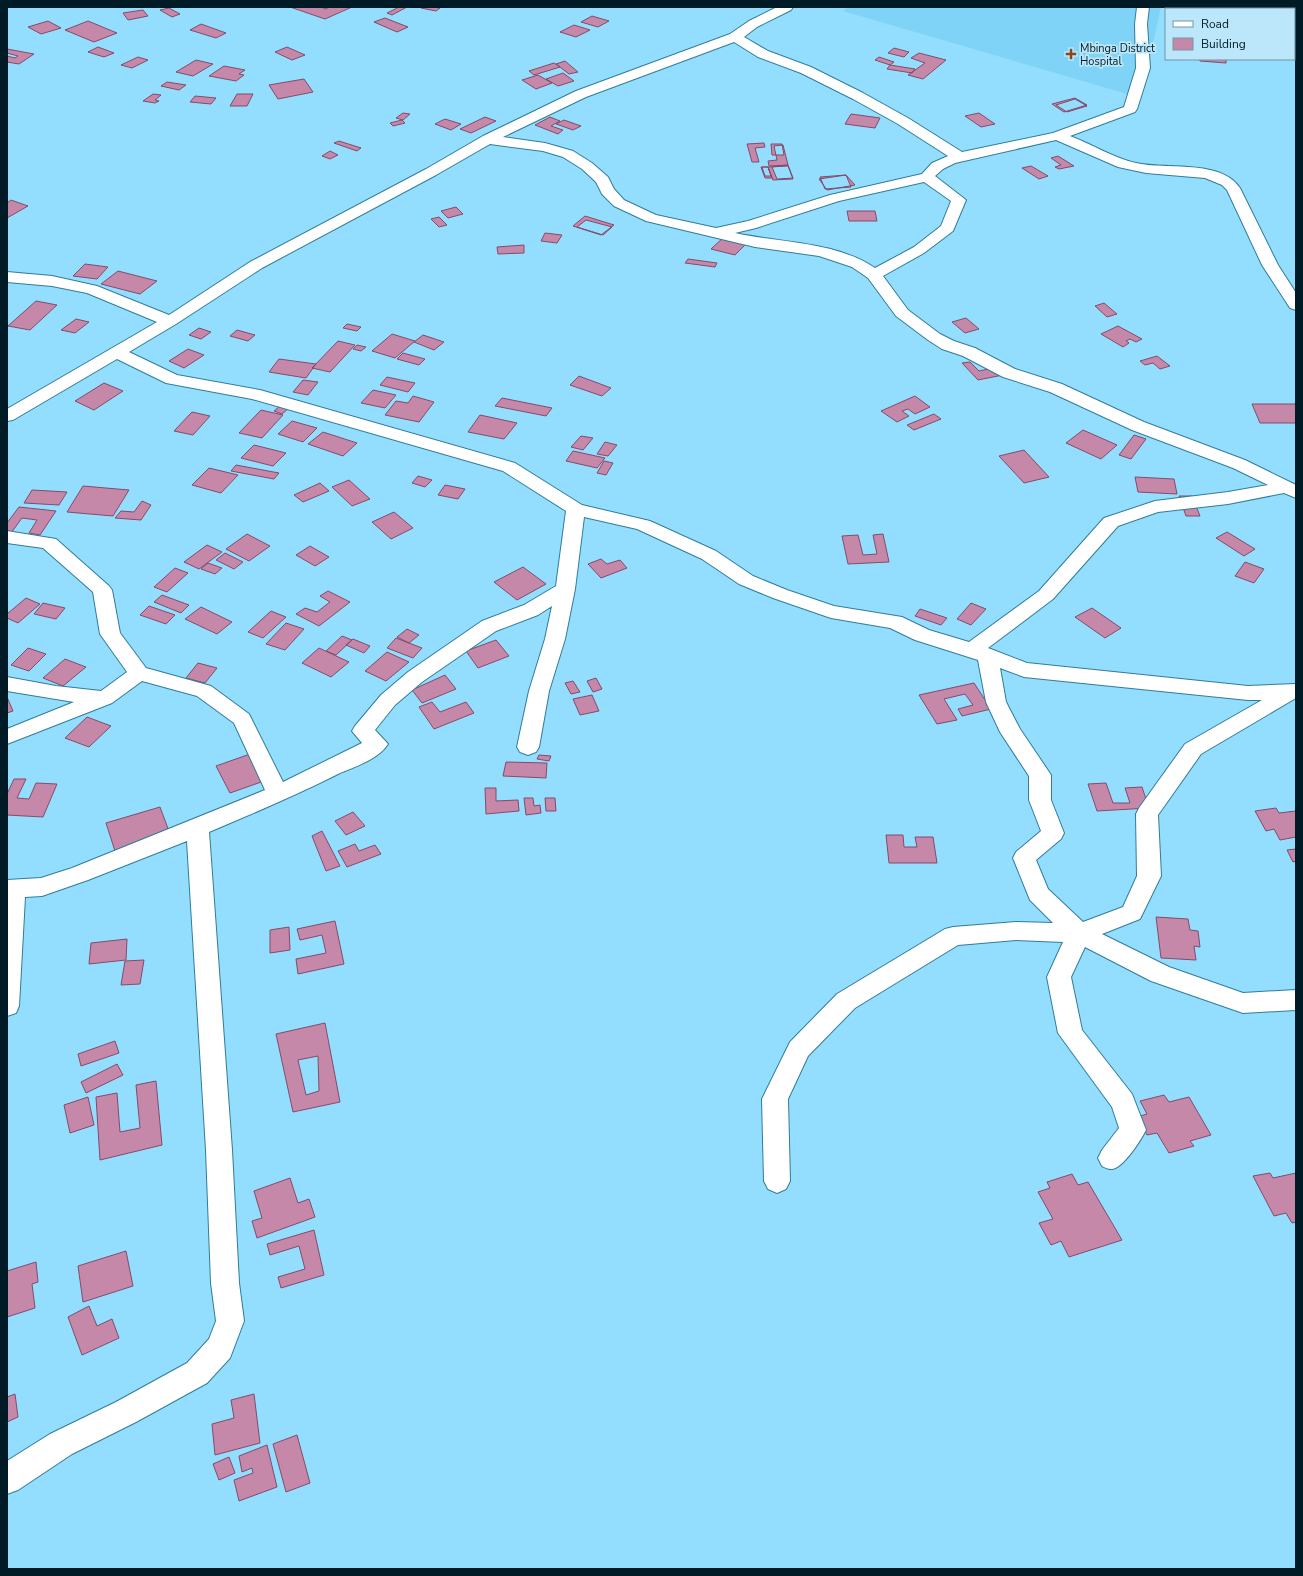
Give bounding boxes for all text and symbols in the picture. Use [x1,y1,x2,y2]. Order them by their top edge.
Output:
legend [1165,8,1295,60]
text: Road [1201,16,1229,32]
text: Building [1201,36,1246,52]
place label: Mbinga District Hospital [1080,41,1155,69]
marker: Mbinga District Hospital [1065,48,1077,60]

